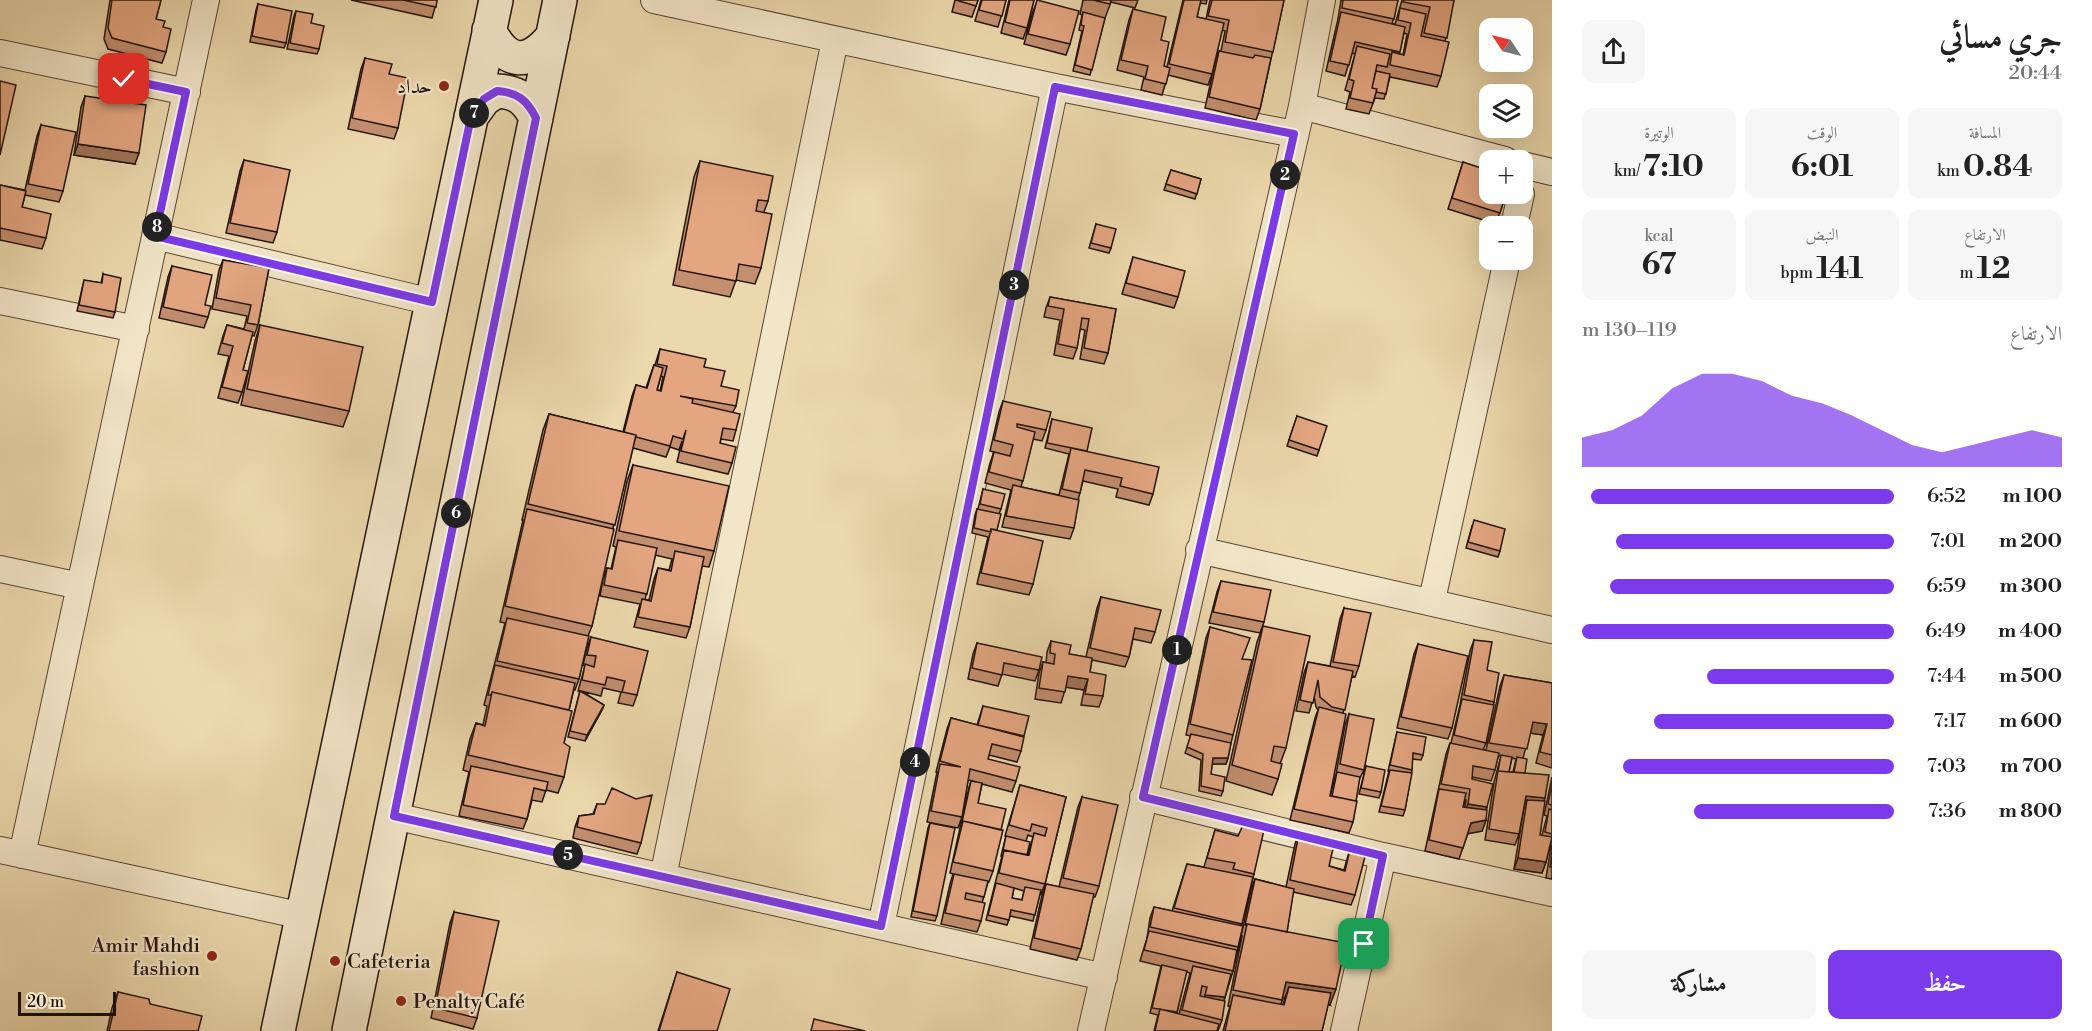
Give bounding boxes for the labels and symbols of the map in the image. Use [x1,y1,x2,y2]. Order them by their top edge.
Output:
north arrow [1479,18,1533,72]
pin [98,53,149,104]
place label: حداد [397,75,432,100]
marker: حداد [437,79,451,93]
pin: 7 [459,98,489,128]
pin: 2 [1270,160,1300,190]
pin: 8 [142,212,172,242]
pin: 3 [999,270,1029,300]
pin: 6 [441,498,471,528]
pin: 1 [1162,635,1192,665]
pin: 4 [900,747,930,777]
pin: 5 [553,840,583,870]
pin [1338,918,1389,969]
place label: Amir Mahdi fashion [91,934,200,982]
marker: Amir Mahdi fashion [205,949,219,963]
place label: Cafeteria [347,950,431,975]
marker: Cafeteria [328,954,342,968]
scale bar [18,989,116,1016]
place label: Penalty Café [413,990,525,1015]
marker: Penalty Café [394,994,408,1008]

